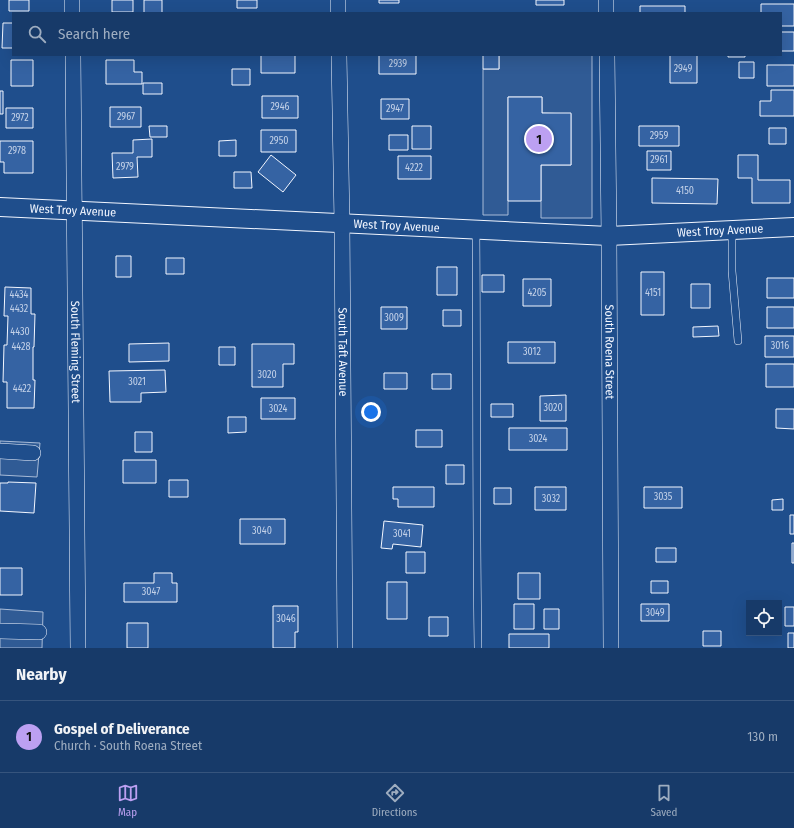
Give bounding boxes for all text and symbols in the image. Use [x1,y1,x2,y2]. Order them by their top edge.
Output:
search box [12,12,782,56]
icon: search [26,23,48,45]
text: Search here [58,25,130,43]
house number: 2939 [389,58,407,70]
house number: 2949 [674,63,692,75]
house number: 2946 [271,101,289,113]
house number: 2947 [386,103,404,115]
house number: 2967 [117,111,135,123]
house number: 2972 [11,112,29,124]
pin: 1 [526,124,552,154]
house number: 2959 [650,130,668,142]
house number: 2950 [270,135,289,147]
house number: 2978 [8,145,26,157]
house number: 2961 [650,154,668,166]
house number: 2979 [116,161,134,173]
house number: 4222 [405,162,424,174]
house number: 4150 [676,185,694,197]
street label: West Troy Avenue [29,201,116,220]
street label: West Troy Avenue [353,217,440,235]
street label: West Troy Avenue [677,221,764,240]
house number: 4205 [528,287,547,299]
house number: 4151 [645,287,661,299]
house number: 4434 [10,289,29,301]
street label: South Fleming Street [68,301,83,403]
house number: 4432 [10,303,29,315]
street label: South Roena Street [602,305,617,400]
street label: South Taft Avenue [336,307,350,397]
house number: 3009 [384,312,404,324]
house number: 4430 [10,326,30,338]
house number: 3016 [771,340,789,352]
house number: 4428 [12,341,30,353]
house number: 3012 [523,346,541,358]
house number: 3020 [257,369,277,381]
house number: 3021 [128,376,146,388]
house number: 4422 [13,383,32,395]
your location [361,402,381,422]
house number: 3020 [543,402,563,414]
house number: 3024 [269,403,287,415]
house number: 3024 [529,433,547,445]
house number: 3035 [654,491,673,503]
house number: 3032 [542,493,561,505]
house number: 3040 [252,525,272,537]
house number: 3041 [393,528,411,540]
house number: 3047 [142,586,160,598]
map controls [746,600,782,636]
button: locate [746,600,782,636]
house number: 3049 [645,607,665,619]
house number: 3046 [276,613,296,625]
text: Nearby [16,664,67,685]
text: Gospel of Deliverance [54,720,190,738]
text: 1 [26,729,32,744]
text: 130 m [747,729,778,744]
text: Church · South Roena Street [54,738,202,753]
tab: Map [117,782,139,819]
tab: Directions [372,782,417,819]
tab: Saved [651,782,677,819]

